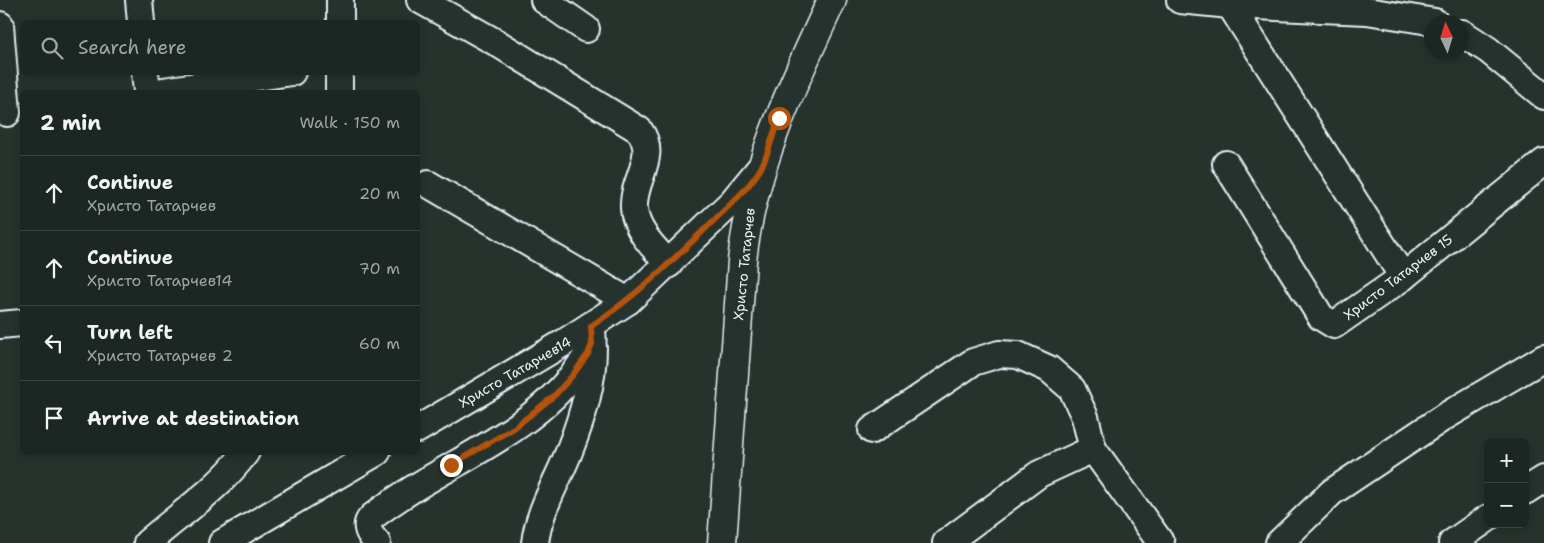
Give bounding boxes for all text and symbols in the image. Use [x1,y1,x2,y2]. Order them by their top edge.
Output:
north arrow [1424,15,1469,60]
search box [20,20,420,75]
icon: search [38,34,66,62]
text: Search here [78,35,187,60]
route start [768,107,791,130]
text: 2 min [40,109,101,137]
text: Walk · 150 m [299,112,400,133]
text: Continue [87,170,173,195]
icon: ahead [40,179,68,207]
text: 20 m [359,183,400,204]
text: Христо Татарчев [87,195,216,216]
street label: Христо Татарчев [729,207,759,321]
street label: Христо Татарчев 15 [1340,230,1456,324]
text: Continue [87,245,173,270]
icon: ahead [40,254,68,282]
text: 70 m [359,258,400,279]
text: Христо Татарчев14 [87,270,232,291]
text: Turn left [87,320,173,345]
icon: left [40,329,68,357]
street label: Христо Татарчев14 [455,332,575,412]
text: 60 m [359,333,400,354]
text: Христо Татарчев 2 [87,345,233,366]
icon: arrive [40,404,68,432]
text: Arrive at destination [87,406,299,431]
map controls [1484,438,1529,528]
button: + [1484,438,1529,483]
route end [440,454,463,477]
button: − [1484,483,1529,528]

